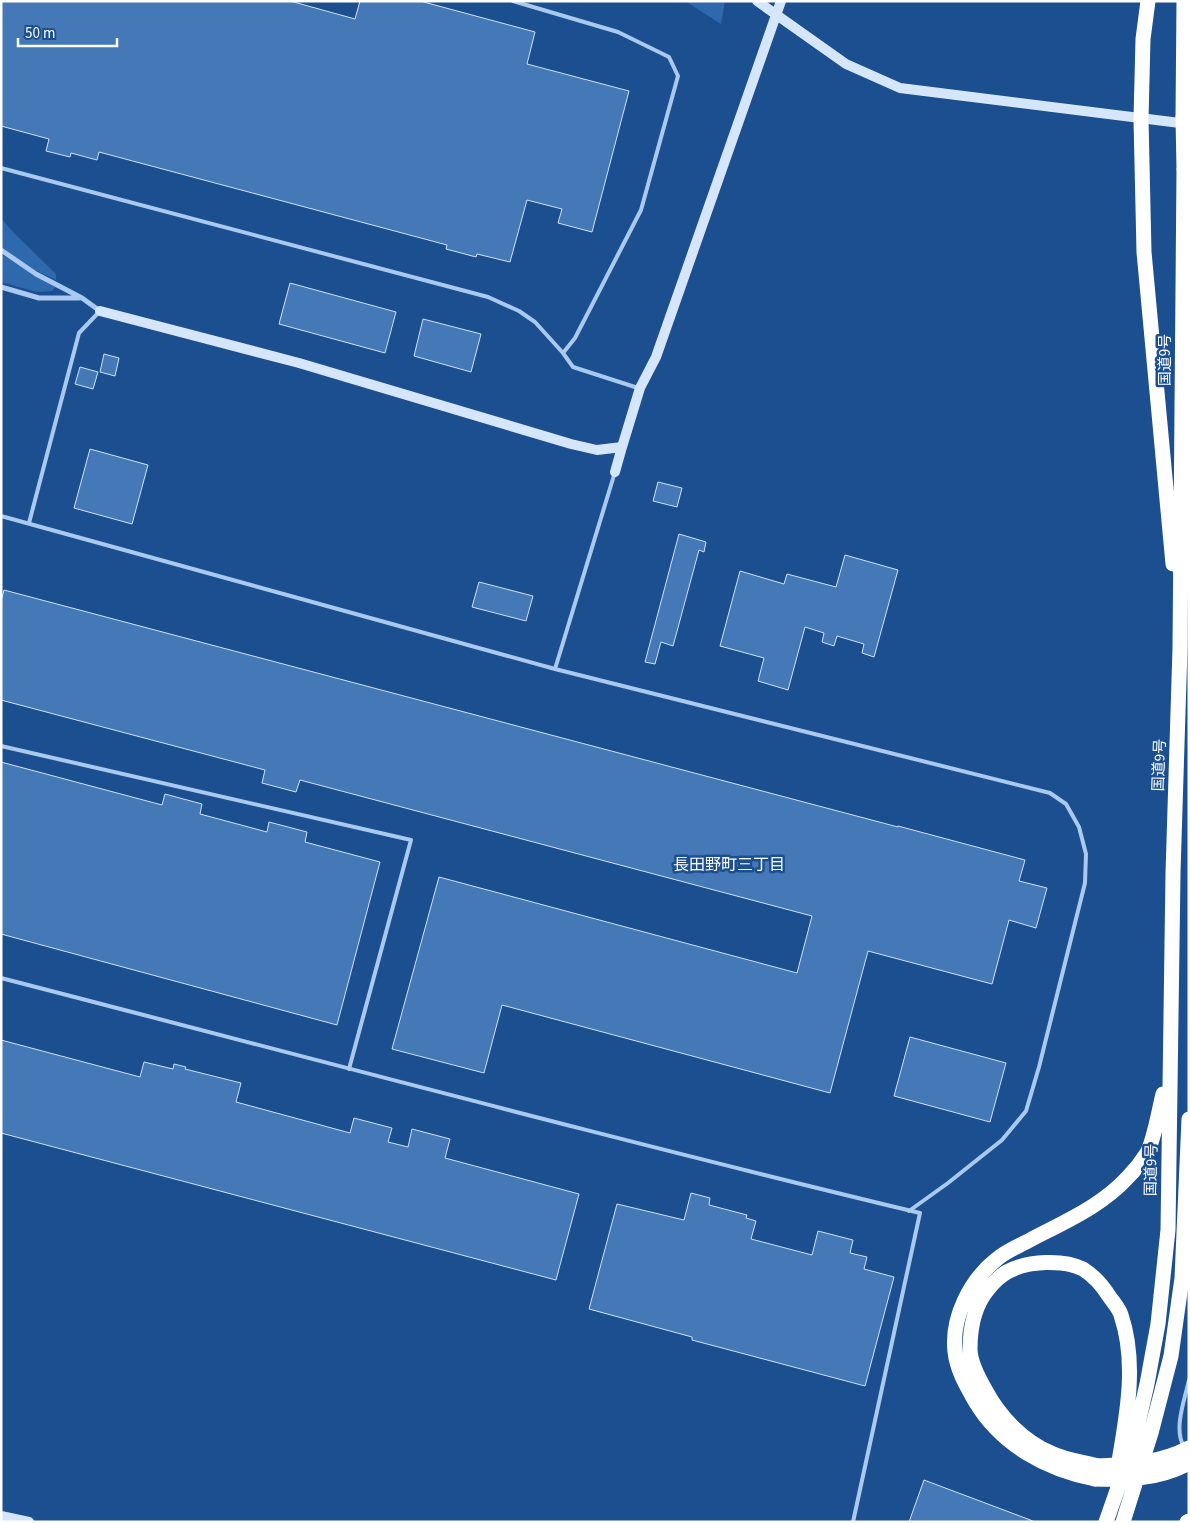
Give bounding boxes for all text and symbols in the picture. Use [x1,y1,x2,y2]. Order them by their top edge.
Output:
scale bar [18,15,116,47]
text: 50 m [25,23,55,44]
street label: 国道9号 [1155,334,1176,386]
street label: 国道9号 [1148,738,1171,792]
district label: 長田野町三丁目 [673,854,785,876]
street label: 国道9号 [1141,1144,1162,1196]

